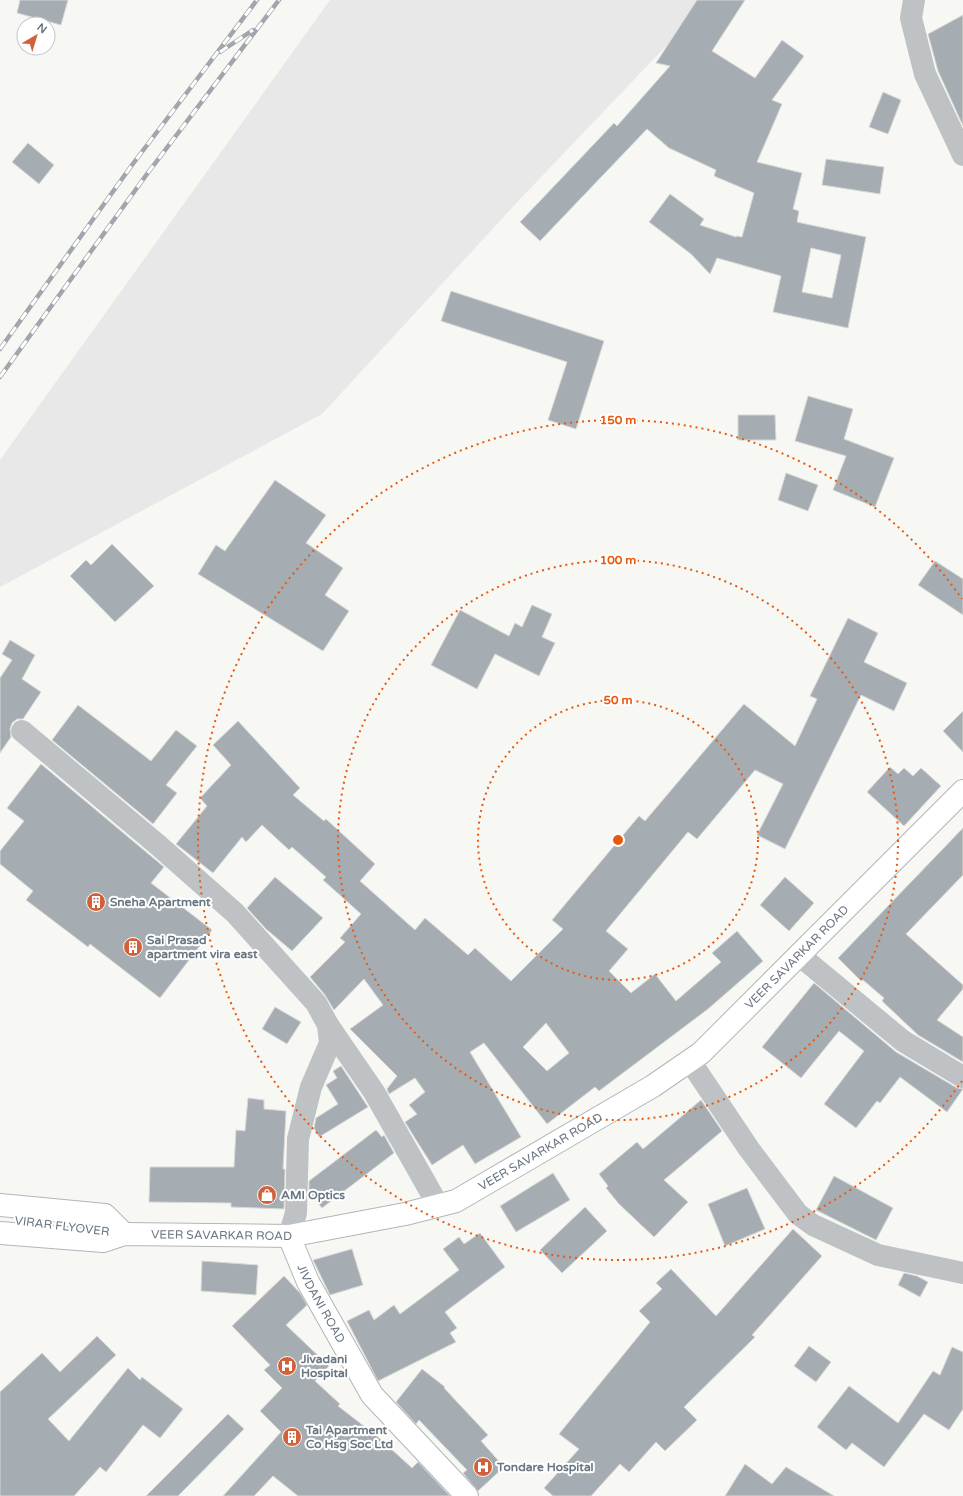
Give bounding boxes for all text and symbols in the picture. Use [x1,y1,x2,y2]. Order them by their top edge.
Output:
north arrow [16,16,56,56]
text: N [34,21,49,36]
text: 150 m [600,413,636,427]
text: 100 m [600,553,636,567]
text: 50 m [603,693,633,707]
centre of rings [611,833,625,847]
building icon: Sneha Apartment [85,891,107,913]
place label: Sneha Apartment [110,895,211,910]
street label: VEER SAVARKAR ROAD [742,902,852,1012]
place label: Sai Prasad apartment vira east [147,933,258,962]
building icon: Sai Prasad apartment vira east [122,936,144,958]
street label: VEER SAVARKAR ROAD [476,1110,605,1193]
shop icon: AMI Optics [256,1184,278,1206]
place label: AMI Optics [281,1188,345,1203]
street label: VIRAR FLYOVER [14,1213,110,1239]
street label: VEER SAVARKAR ROAD [151,1227,292,1243]
street label: JIVDANI ROAD [294,1262,348,1345]
place label: Jivadani Hospital [300,1352,348,1381]
hospital icon: Jivadani Hospital [276,1355,298,1377]
place label: Tai Apartment Co Hsg Soc Ltd [305,1423,393,1452]
building icon: Tai Apartment Co Hsg Soc Ltd [281,1426,303,1448]
hospital icon: Tondare Hospital [472,1456,494,1478]
place label: Tondare Hospital [496,1460,594,1475]

